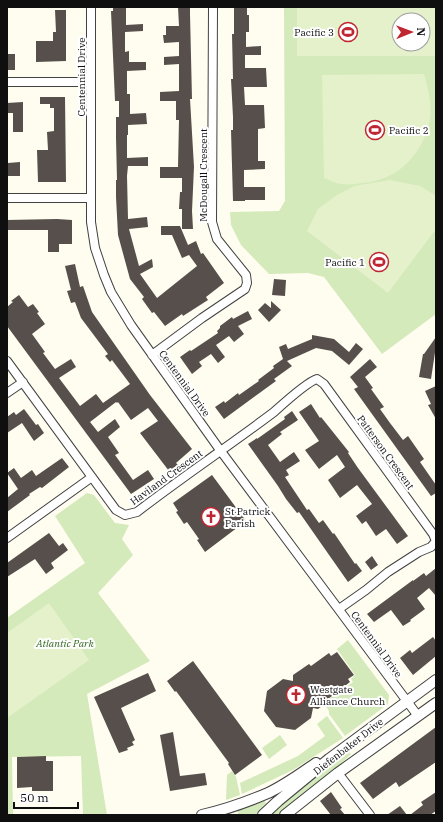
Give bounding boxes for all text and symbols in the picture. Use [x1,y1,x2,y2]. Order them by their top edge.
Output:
north arrow [391,12,431,52]
sports icon: Pacific 3 [337,21,359,43]
place label: Pacific 3 [294,26,334,39]
text: N [414,27,428,37]
street label: Centennial Drive [75,38,88,116]
sports icon: Pacific 2 [364,119,386,141]
place label: Pacific 2 [389,124,429,137]
street label: McDougall Crescent [197,128,210,222]
sports icon: Pacific 1 [368,251,390,273]
place label: Pacific 1 [325,256,365,269]
street label: Centennial Drive [156,348,213,419]
street label: Patterson Crescent [354,413,417,492]
street label: Haviland Crescent [128,447,205,508]
place label: St Patrick Parish [225,505,270,530]
church icon: St Patrick Parish [200,506,222,528]
street label: Centennial Drive [348,609,405,680]
park label: Atlantic Park [35,637,94,650]
place label: Westgate Alliance Church [310,683,385,708]
church icon: Westgate Alliance Church [285,684,307,706]
street label: Diefenbaker Drive [311,715,386,778]
scale bar [14,784,78,810]
text: 50 m [20,790,49,805]

